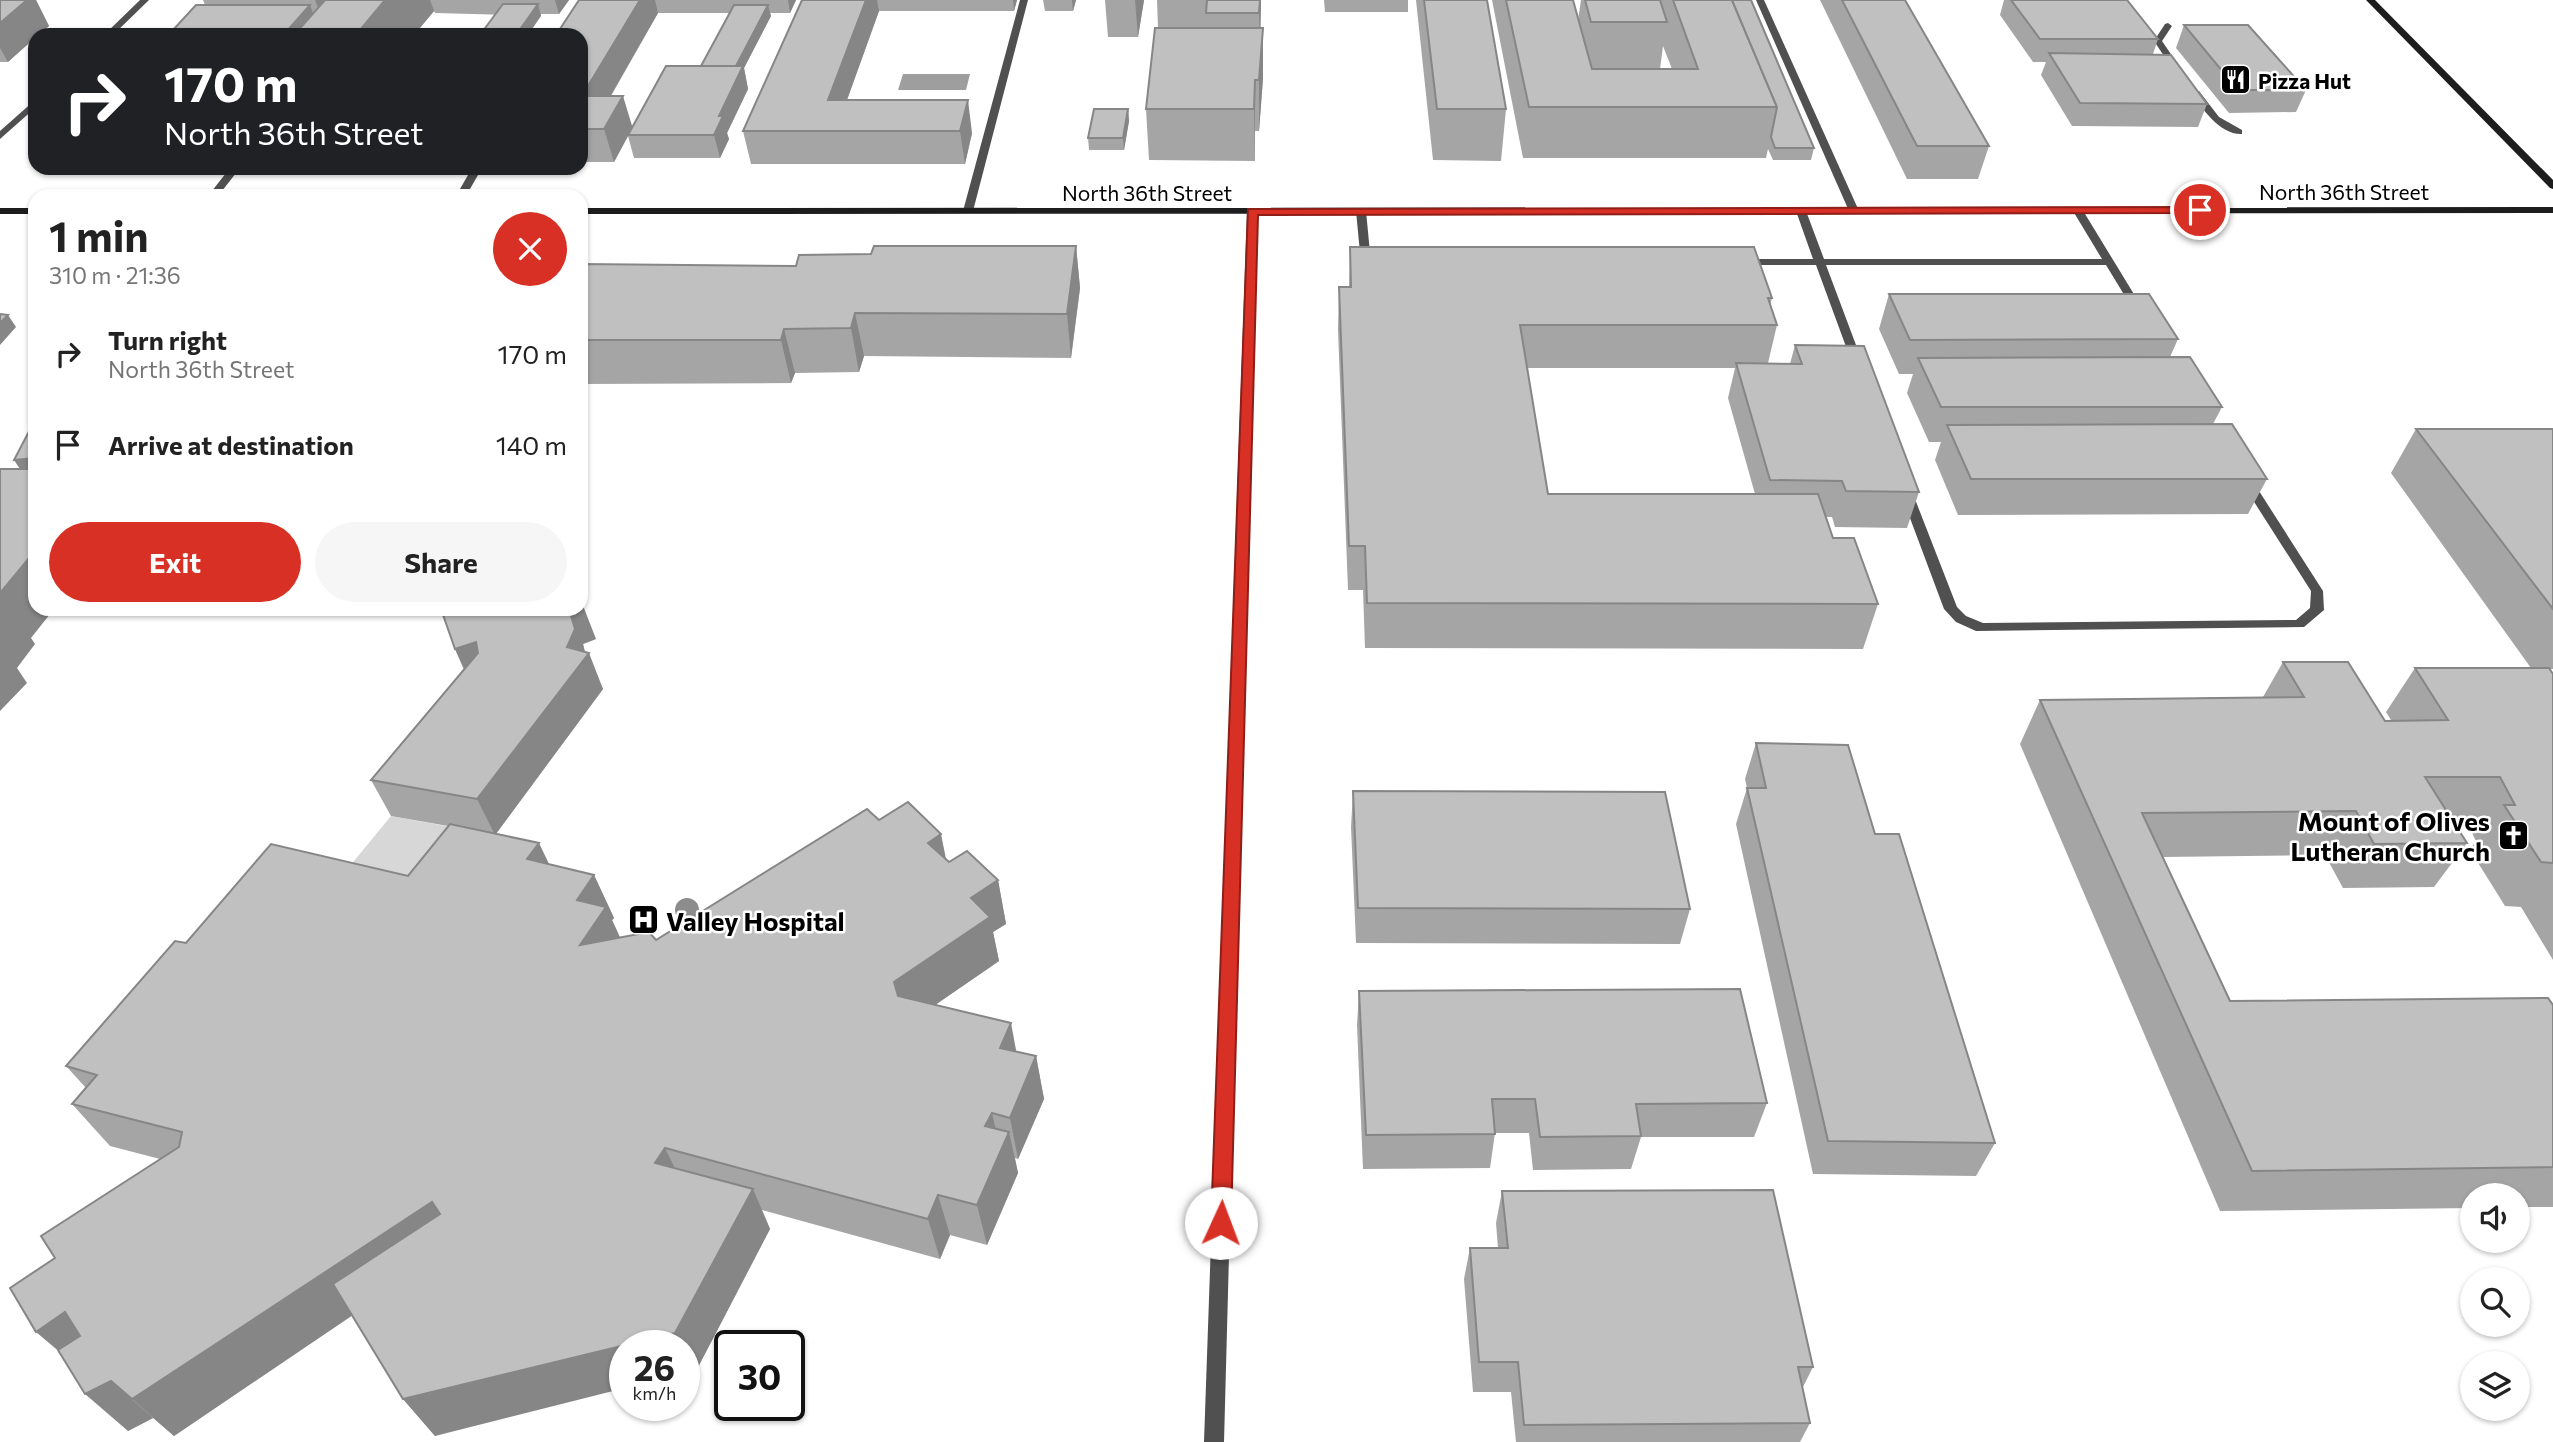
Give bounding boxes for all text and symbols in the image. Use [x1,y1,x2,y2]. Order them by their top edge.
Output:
text: 170 m [164,52,297,112]
icon: right [49,56,140,147]
restaurant icon: Pizza Hut [2218,63,2252,97]
place label: Pizza Hut [2258,68,2351,93]
text: North 36th Street [164,112,423,152]
street label: North 36th Street [2259,179,2429,204]
street label: North 36th Street [1062,180,1232,205]
pin [2170,180,2230,240]
icon: arrive [2181,191,2219,229]
text: 1 min [49,209,149,261]
button: close [493,212,567,286]
text: 310 m · 21:36 [49,261,181,289]
text: Turn right [108,324,227,355]
icon: right [49,335,87,373]
text: 170 m [498,338,567,369]
text: North 36th Street [108,355,294,383]
icon: arrive [49,426,87,464]
text: Arrive at destination [108,429,354,460]
text: 140 m [496,429,567,460]
button: Exit [49,522,301,602]
button: Share [315,522,567,602]
place label: Mount of Olives Lutheran Church [2291,805,2490,866]
church icon: Mount of Olives Lutheran Church [2496,818,2530,852]
hospital icon: Valley Hospital [626,903,660,937]
place label: Valley Hospital [666,905,845,936]
map controls [2460,1183,2530,1421]
button: sound [2460,1183,2530,1253]
position arrow [1184,1186,1258,1260]
button: search [2460,1267,2530,1337]
speed limit sign: 30 [714,1330,805,1421]
text: 26 [634,1345,675,1388]
button: layers [2460,1351,2530,1421]
text: km/h [633,1382,676,1404]

